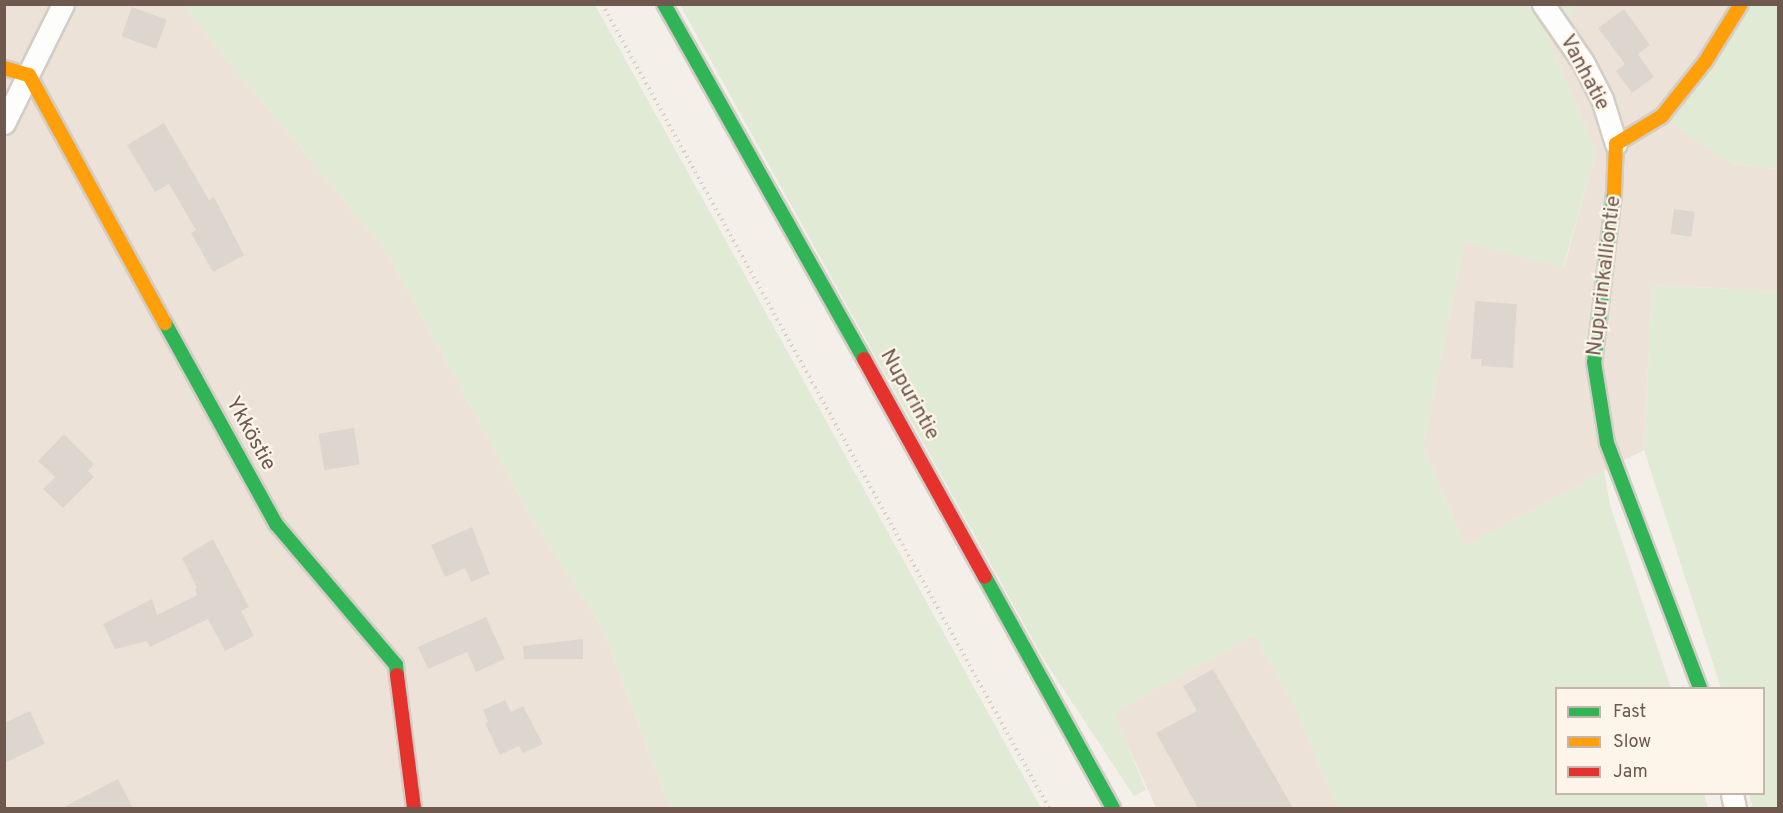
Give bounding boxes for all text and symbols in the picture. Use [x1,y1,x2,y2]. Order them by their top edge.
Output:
street label: Vanhatie [1554,31,1614,115]
street label: Nupurinkalliontie [1583,194,1627,358]
street label: Nupurintie [874,345,944,445]
street label: Ykköstie [220,393,280,475]
legend [1555,687,1765,795]
text: Fast [1613,701,1646,724]
text: Slow [1613,731,1651,754]
text: Jam [1613,761,1648,784]

